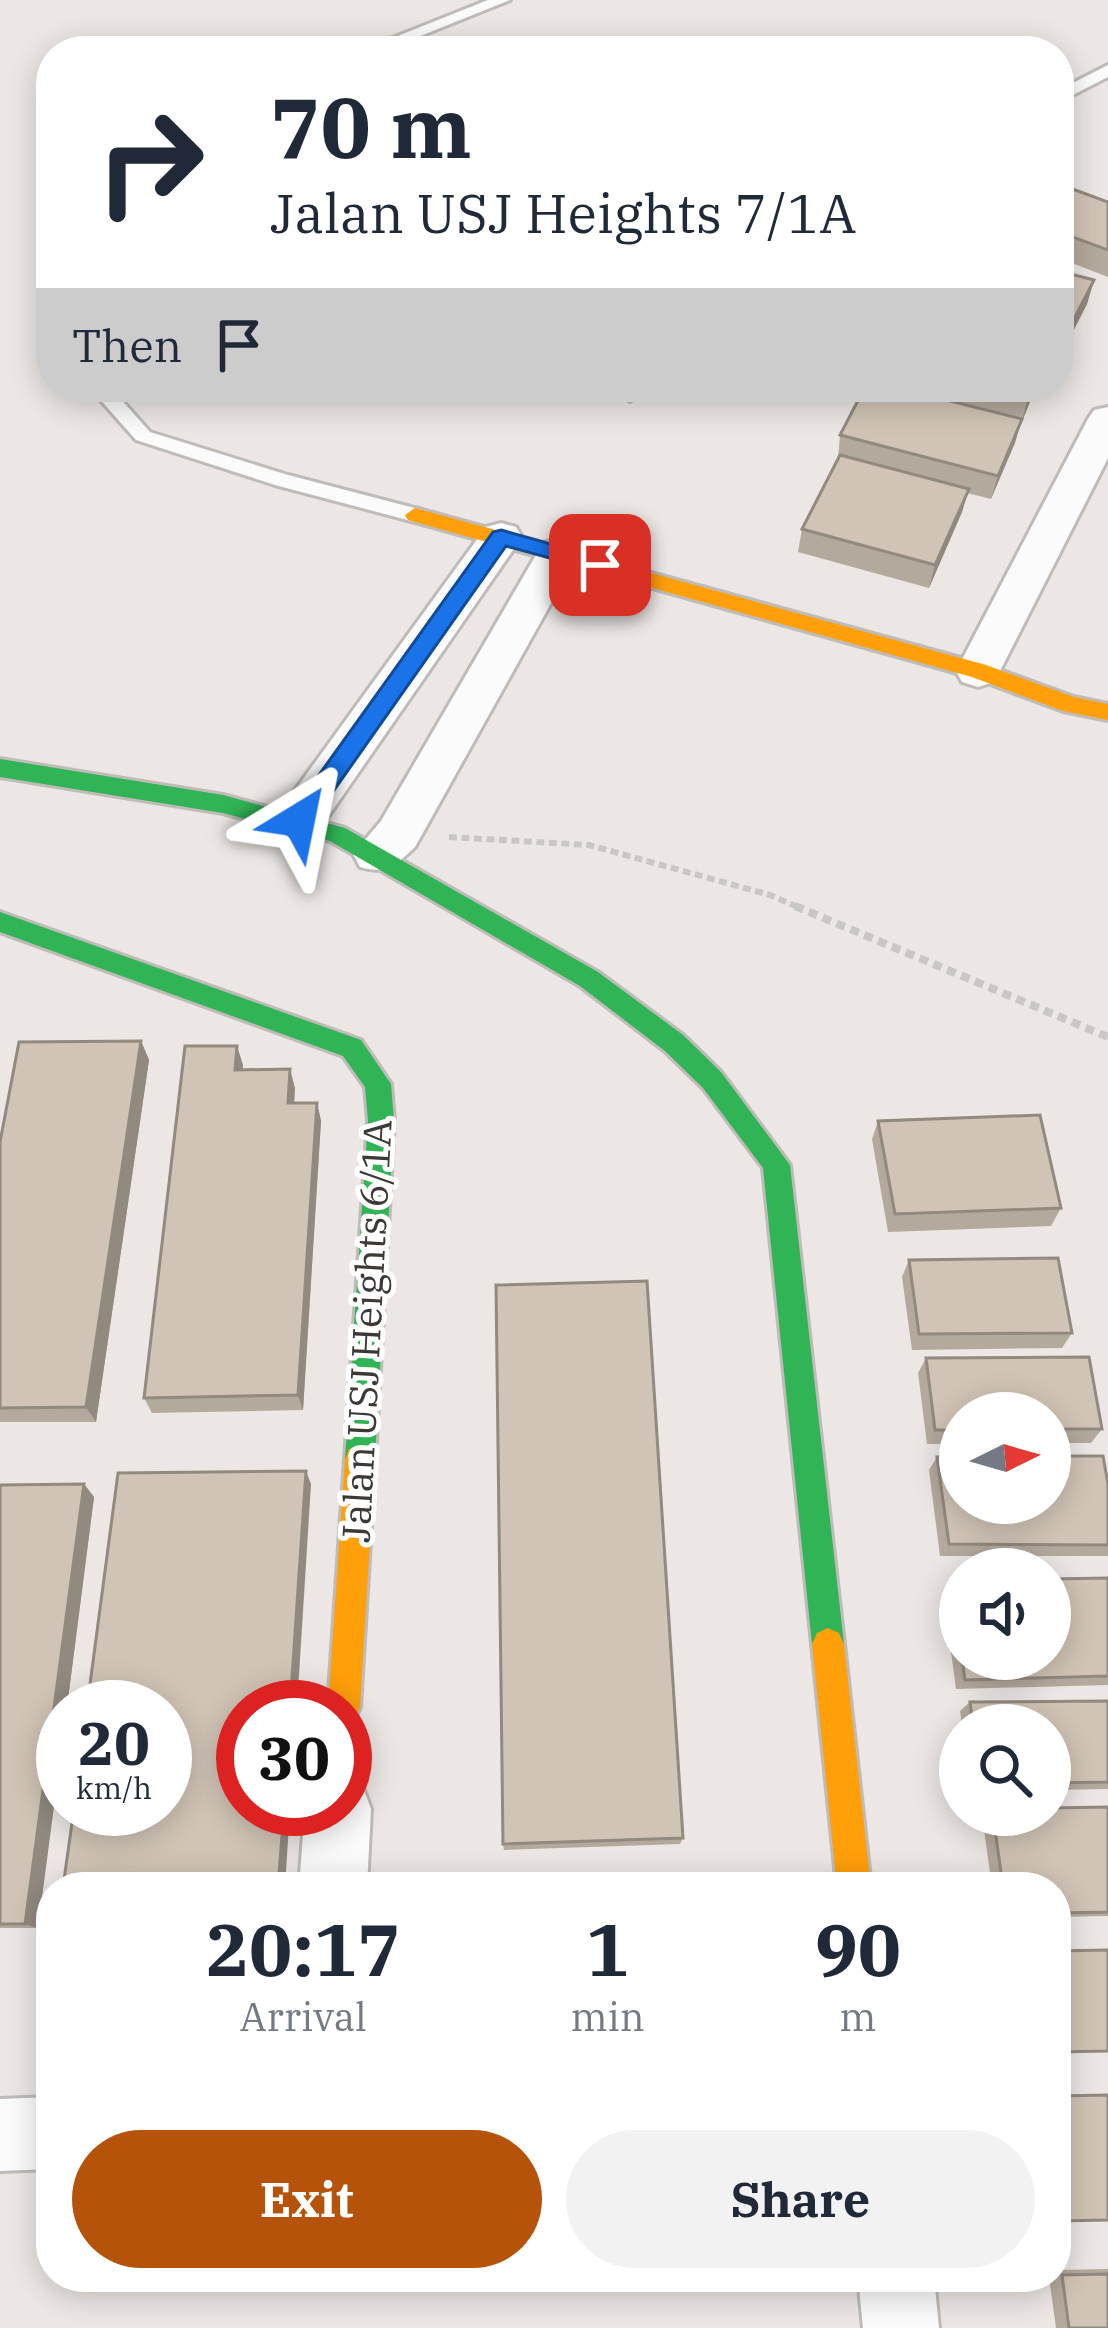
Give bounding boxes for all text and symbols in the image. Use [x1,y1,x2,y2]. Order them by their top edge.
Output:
text: 70 m [270,72,472,181]
icon: right [72,84,228,240]
text: Jalan USJ Heights 7/1A [270,178,856,248]
icon: arrive [206,312,272,378]
text: Then [72,316,182,374]
pin [549,514,651,616]
icon: arrive [567,532,633,598]
position arrow [236,757,362,883]
street label: Jalan USJ Heights 6/1A [329,1118,403,1544]
north arrow [939,1392,1071,1524]
map controls [939,1392,1071,1836]
button: sound [939,1548,1071,1680]
speed limit sign: 30 [216,1680,372,1836]
text: 20 [78,1703,150,1782]
button: search [939,1704,1071,1836]
text: km/h [76,1768,152,1807]
text: 20:17 [206,1902,401,1996]
text: 1 [586,1902,629,1996]
text: 90 [815,1902,901,1996]
text: Arrival [240,1991,367,2042]
text: min [570,1991,645,2042]
text: m [839,1991,876,2042]
button: Exit [72,2130,542,2268]
button: Share [566,2130,1035,2268]

